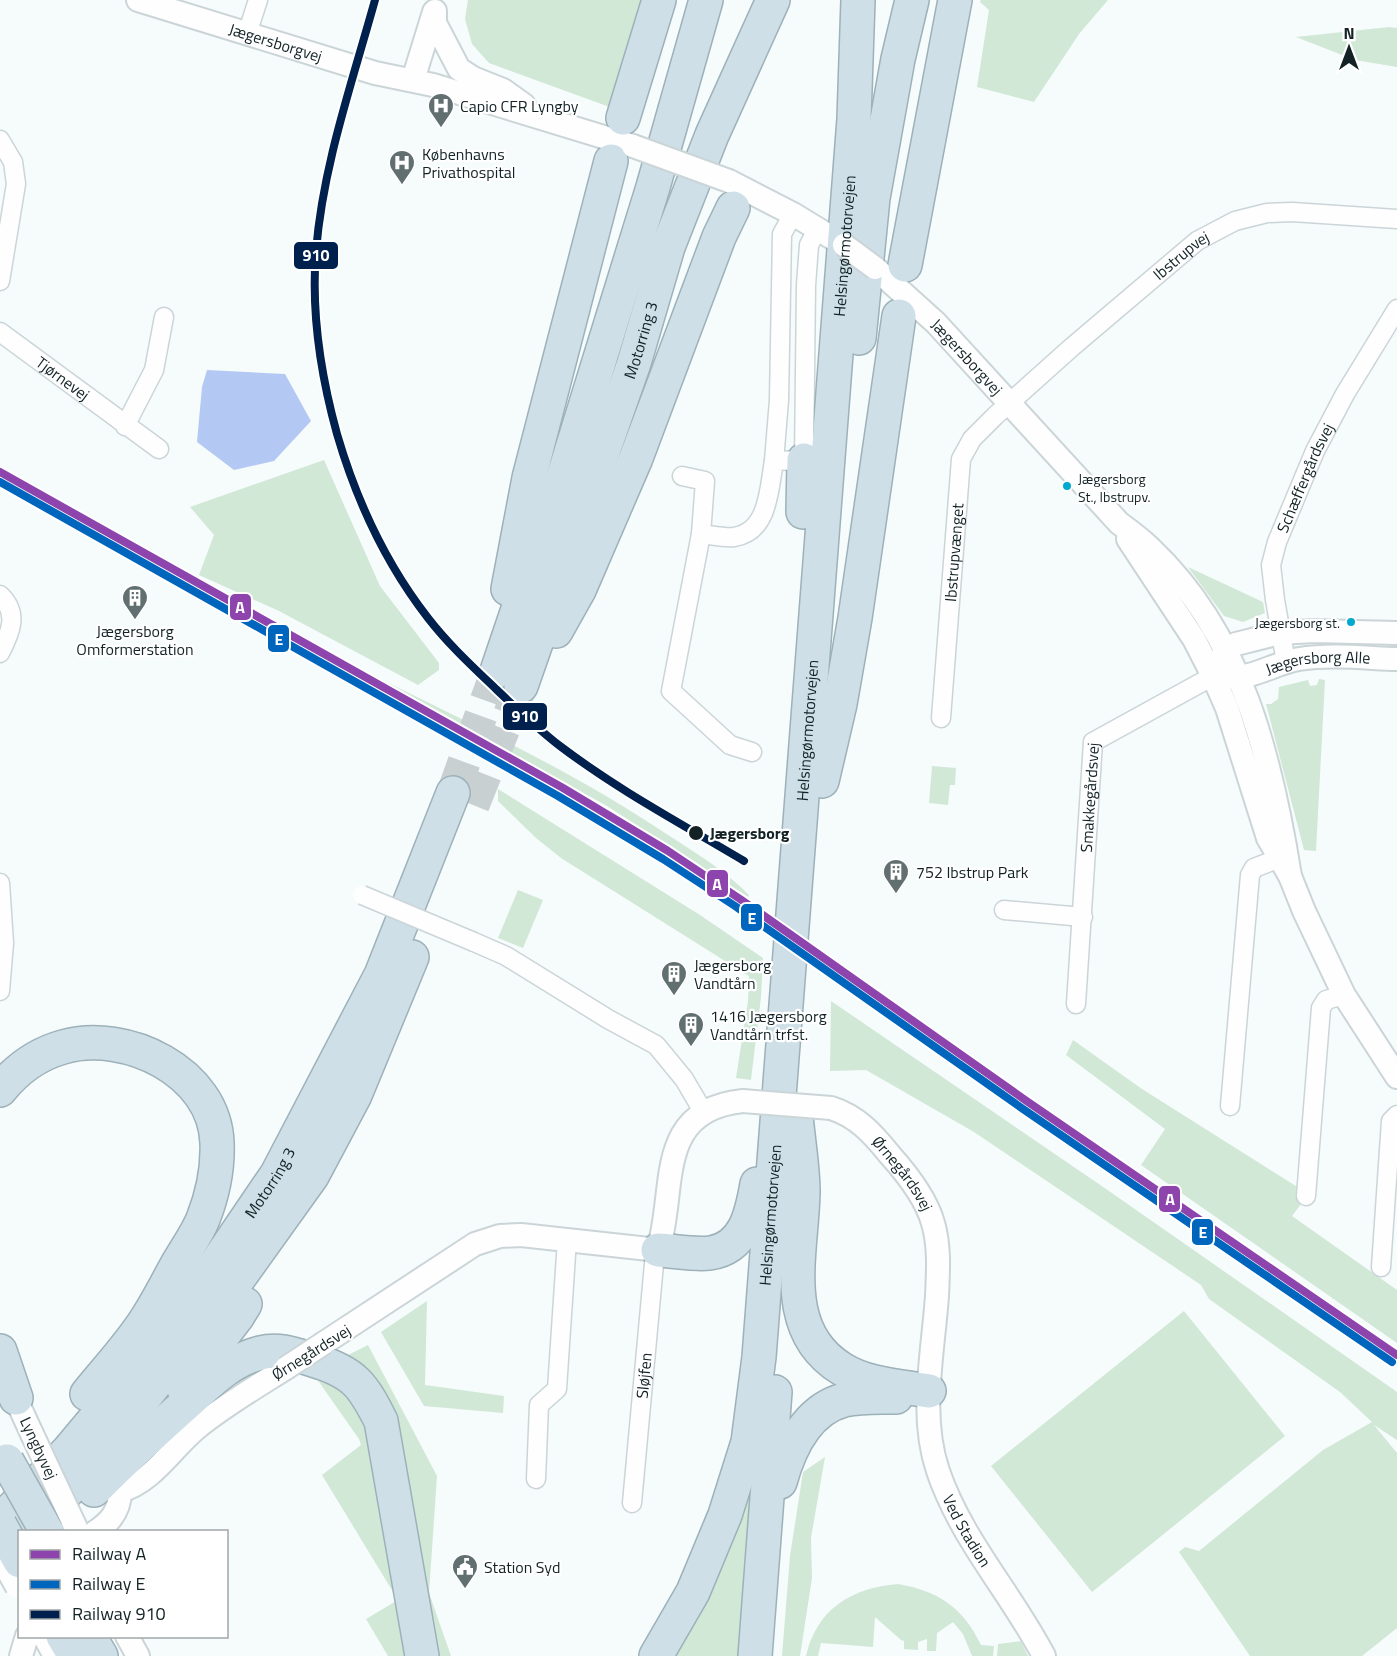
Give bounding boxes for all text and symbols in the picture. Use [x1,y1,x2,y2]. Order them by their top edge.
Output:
street label: Jægersborgvej [226,17,325,68]
north arrow [1319,18,1379,78]
text: N [1343,21,1355,45]
hospital icon: Capio CFR Lyngby [426,91,456,129]
place label: Capio CFR Lyngby [460,94,579,118]
place label: Københavns Privathospital [422,142,515,184]
hospital icon: Københavns Privathospital [387,148,417,186]
street label: Helsingørmotorvejen [827,174,862,317]
street label: Ibstrupvej [1147,225,1213,286]
line badge: 910 [293,241,339,270]
text: 910 [303,243,329,267]
street label: Motorring 3 [617,299,663,382]
street label: Jægersborgvej [926,312,1008,401]
street label: Tjørnevej [31,350,95,406]
street label: Schæffergårdsvej [1270,419,1340,536]
place label: Jægersborg St., Ibstrupv. [1078,468,1151,507]
marker: Jægersborg St., Ibstrupv. [1061,480,1073,492]
street label: Ibstrupvænget [938,502,970,603]
building icon: Jægersborg Omformerstation [120,583,150,621]
line badge: A [229,593,252,621]
text: A [235,595,245,619]
place label: Jægersborg st. [1255,612,1340,633]
marker: Jægersborg st. [1345,616,1357,628]
place label: Jægersborg Omformerstation [76,619,194,661]
line badge: E [267,624,290,653]
text: E [275,627,284,651]
street label: Jægersborg Alle [1262,645,1371,681]
street label: Helsingørmotorvejen [790,659,824,802]
line badge: 910 [502,702,548,731]
text: 910 [512,704,538,728]
street label: Smakkegårdsvej [1074,742,1105,853]
place label: Jægersborg [710,821,790,845]
marker: Jægersborg [687,824,705,842]
building icon: 752 Ibstrup Park [881,857,911,895]
place label: 752 Ibstrup Park [916,860,1029,884]
line badge: A [706,869,729,898]
text: A [712,872,722,896]
line badge: E [740,903,763,932]
text: E [748,906,757,930]
place label: Jægersborg Vandtårn [694,953,771,995]
building icon: Jægersborg Vandtårn [659,959,689,997]
place label: 1416 Jægersborg Vandtårn trfst. [710,1004,827,1046]
building icon: 1416 Jægersborg Vandtårn trfst. [676,1010,706,1048]
street label: Ørnegårdsvej [867,1130,939,1215]
street label: Motorring 3 [238,1143,301,1223]
street label: Helsingørmotorvejen [753,1143,787,1286]
line badge: A [1158,1185,1181,1213]
text: A [1165,1187,1175,1211]
line badge: E [1191,1218,1214,1246]
text: E [1199,1220,1208,1244]
street label: Ørnegårdsvej [267,1318,355,1386]
street label: Sløjfen [630,1351,658,1400]
street label: Lyngbyvej [14,1413,64,1483]
street label: Ved Stadion [937,1491,997,1572]
legend [18,1530,228,1638]
text: Railway A [72,1540,146,1567]
public building icon: Station Syd [450,1552,480,1590]
place label: Station Syd [484,1555,560,1579]
text: Railway E [72,1570,145,1597]
text: Railway 910 [72,1600,166,1627]

